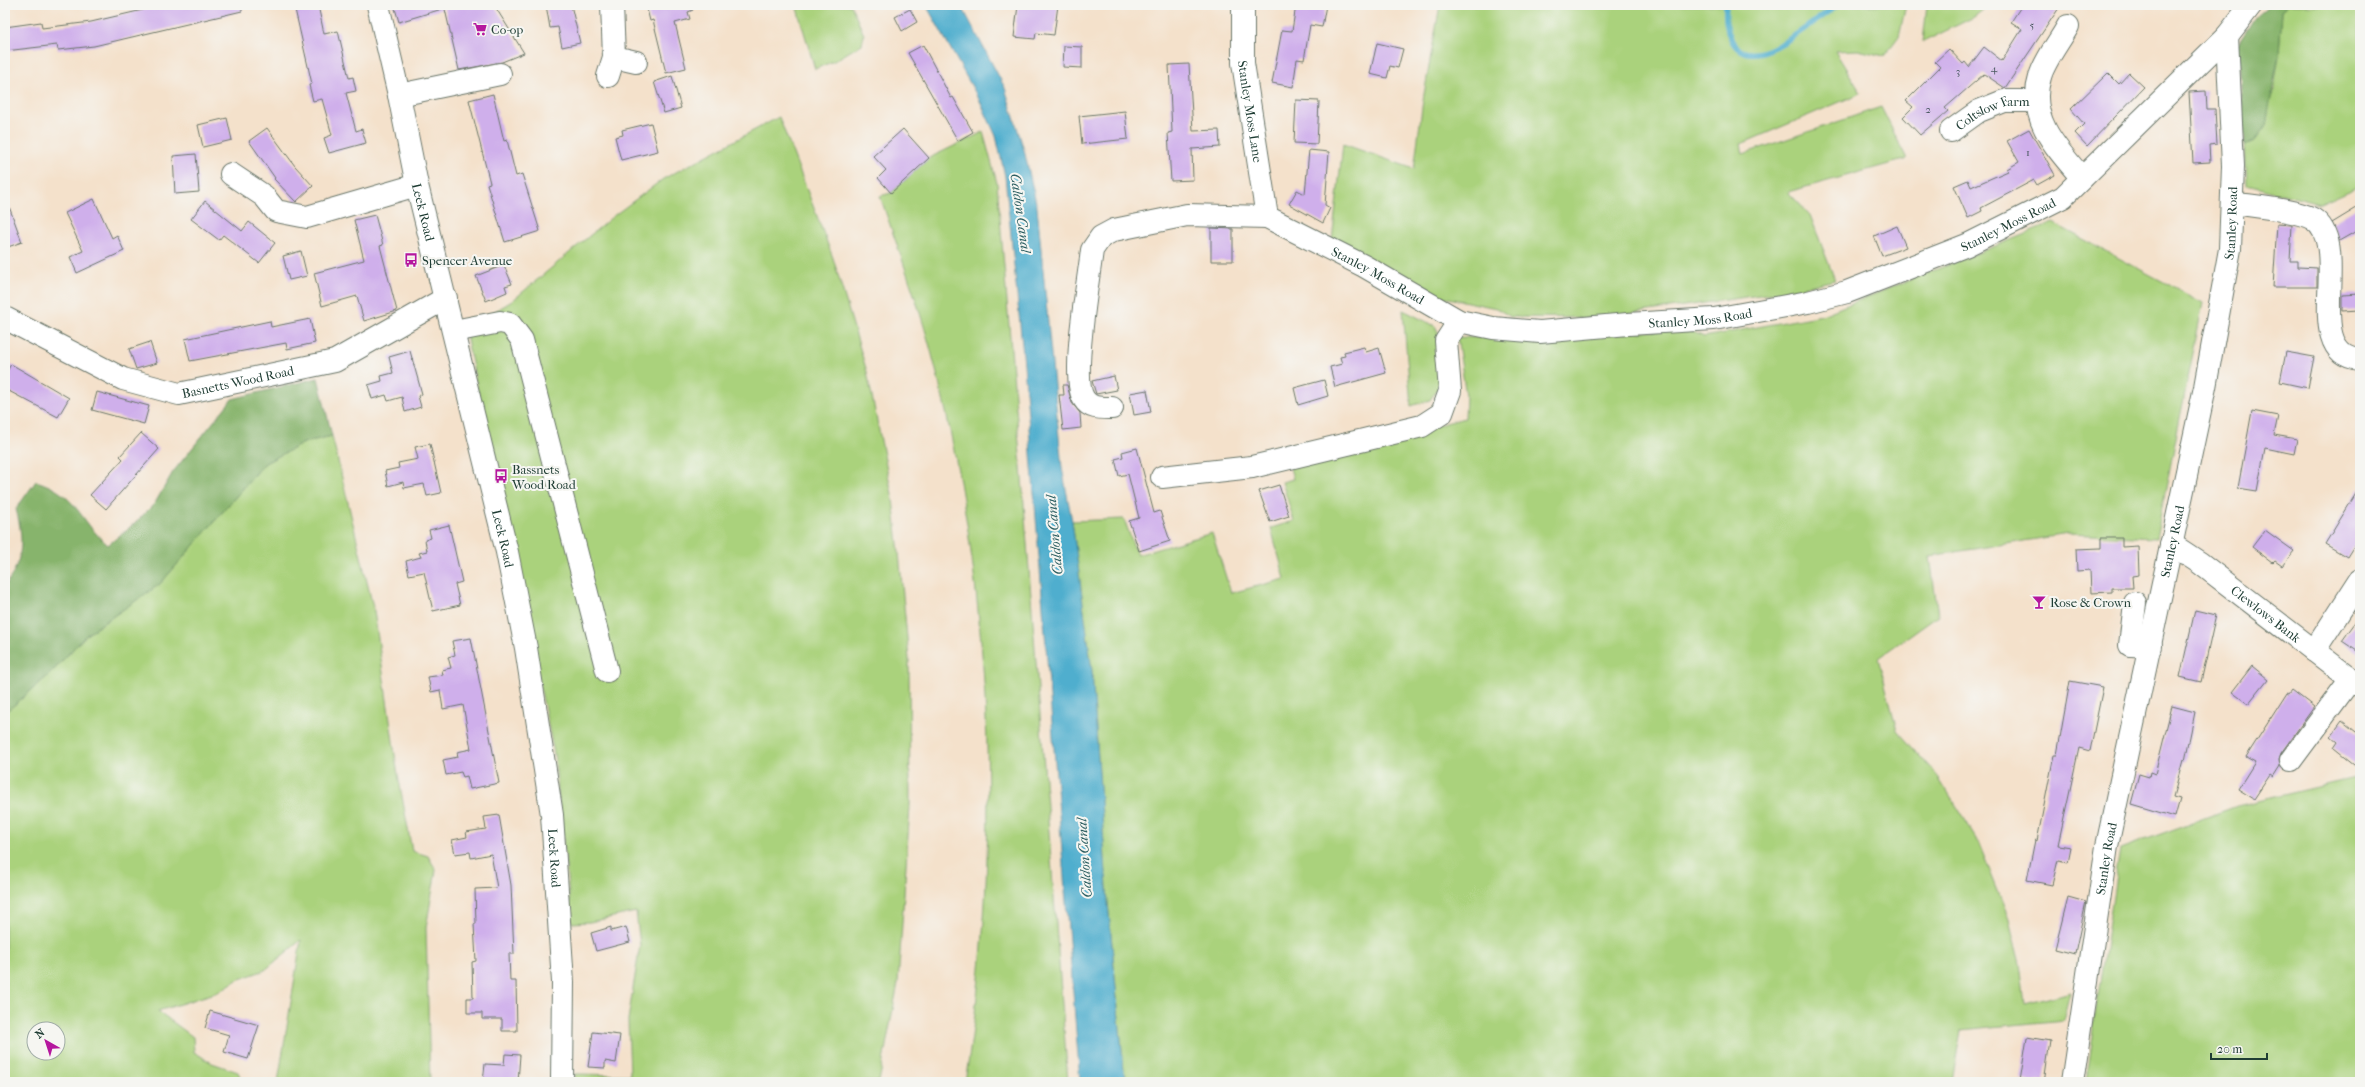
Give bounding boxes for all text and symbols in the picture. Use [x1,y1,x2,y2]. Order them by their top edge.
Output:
house number: 5 [2030,19,2035,32]
supermarket icon: Co-op [472,21,488,37]
place label: Co-op [491,22,523,37]
street label: Stanley Moss Lane [1235,59,1265,164]
house number: 4 [1991,62,1998,75]
house number: 3 [1956,65,1960,78]
street label: Coltslow Farm [1953,93,2030,133]
house number: 2 [1925,103,1931,116]
house number: 1 [2026,146,2030,159]
water label: Caldon Canal [1007,172,1035,255]
street label: Leek Road [409,182,438,244]
street label: Stanley Road [2221,185,2240,261]
street label: Stanley Moss Road [1959,195,2059,255]
street label: Stanley Moss Road [1329,244,1428,308]
bus stop icon: Spencer Avenue [403,252,419,268]
place label: Spencer Avenue [422,253,513,268]
street label: Stanley Moss Road [1648,305,1754,331]
street label: Basnetts Wood Road [181,363,296,401]
place label: Bassnets Wood Road [511,462,577,492]
bus stop icon: Bassnets Wood Road [493,468,509,484]
water label: Caldon Canal [1042,493,1066,575]
street label: Stanley Road [2158,503,2188,579]
street label: Leek Road [489,508,517,570]
street label: Clewlows Bank [2228,583,2304,646]
bar icon: Rose & Crown [2031,594,2047,610]
place label: Rose & Crown [2050,595,2131,610]
water label: Caldon Canal [1073,816,1096,898]
street label: Stanley Road [2093,820,2120,896]
street label: Leek Road [545,828,564,889]
north arrow [26,1021,66,1061]
text: N [33,1026,48,1041]
scale bar [2211,1035,2267,1061]
text: 20 m [2217,1042,2242,1056]

